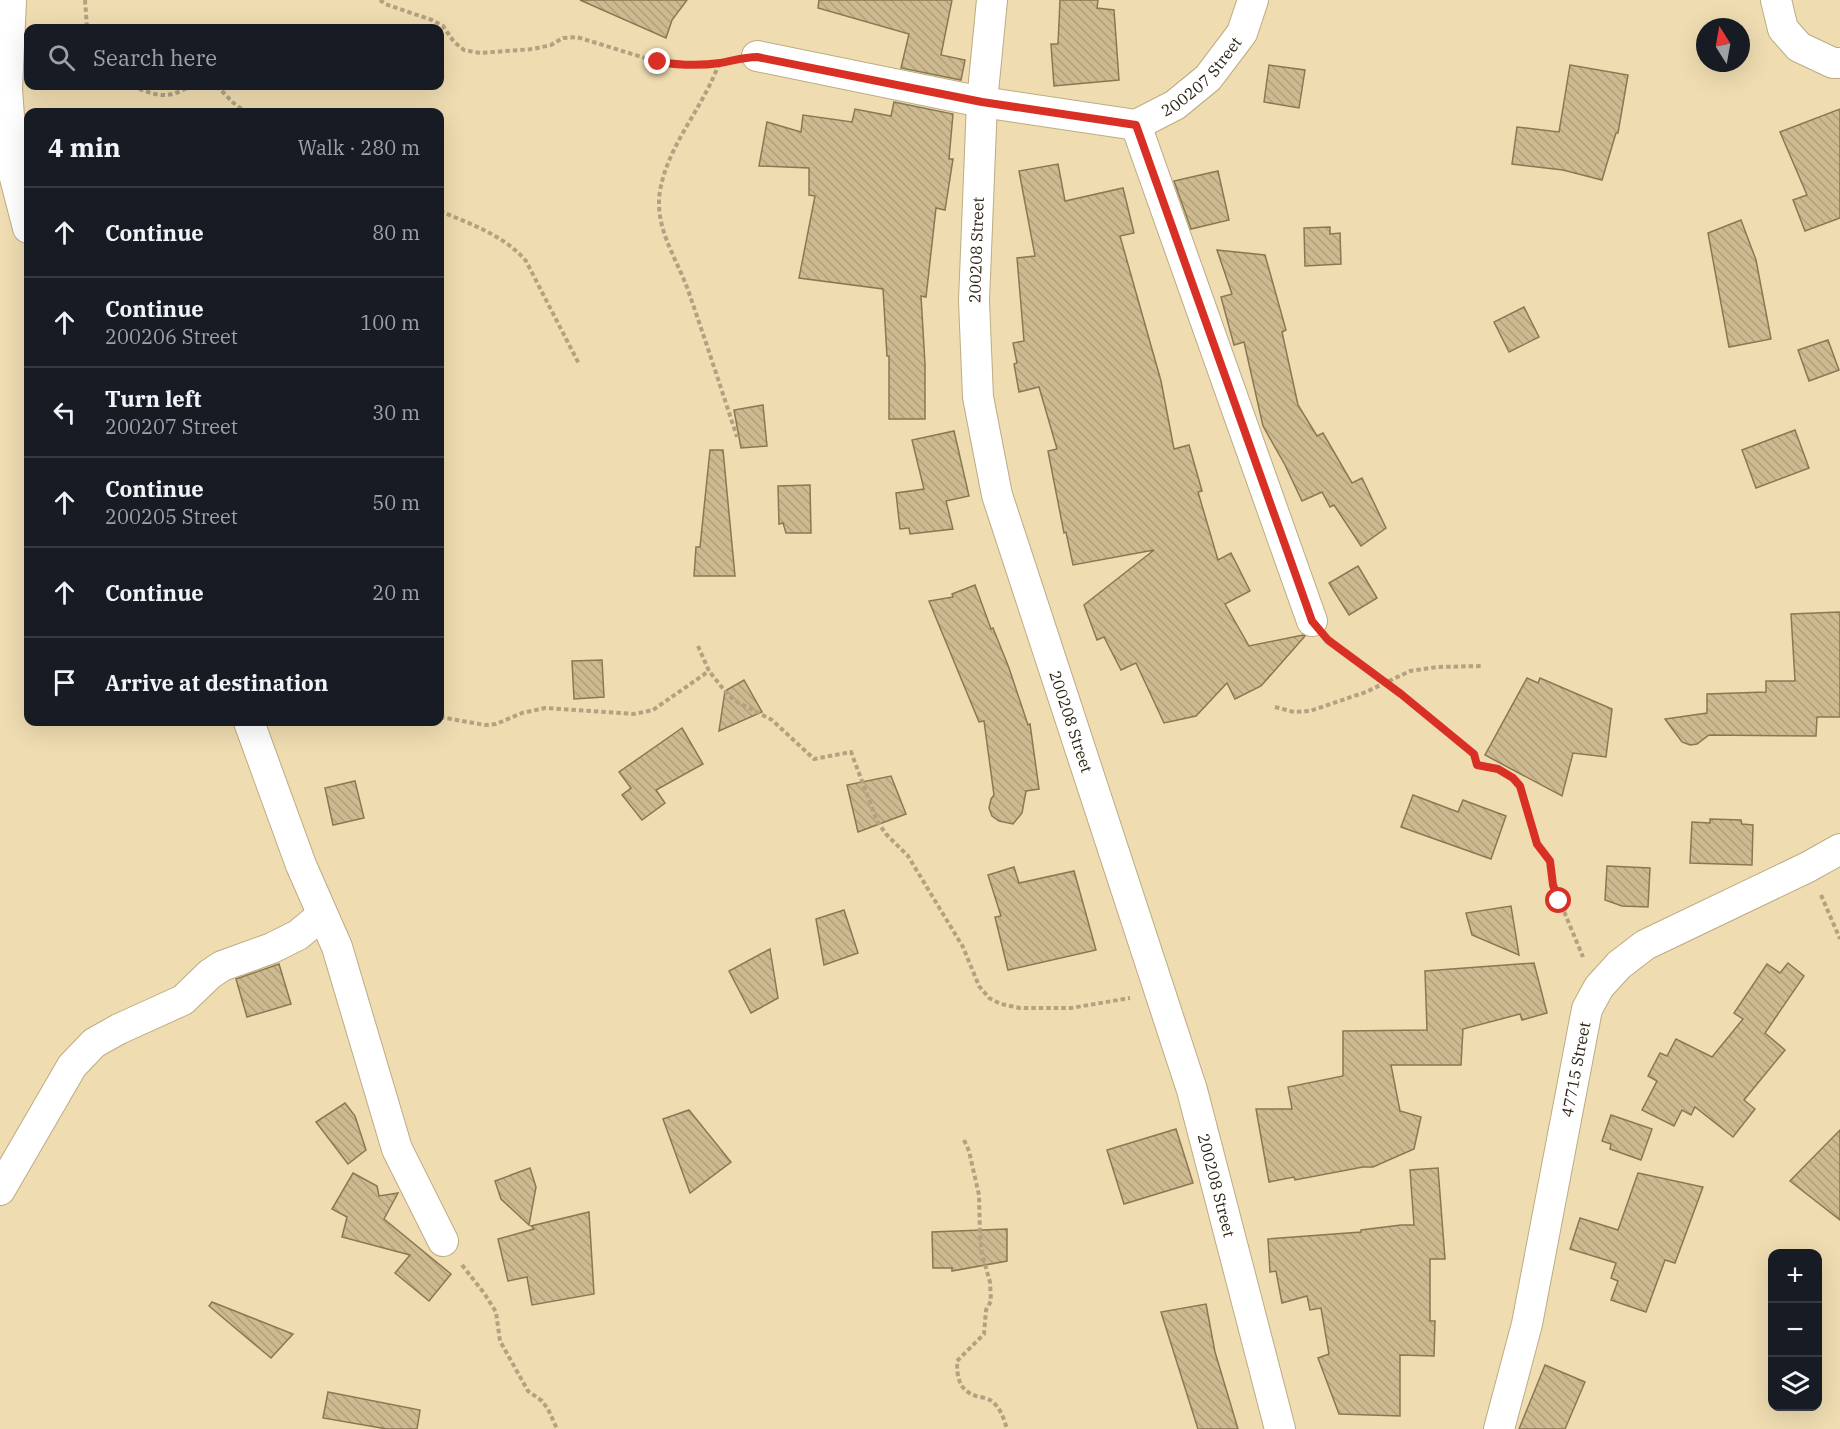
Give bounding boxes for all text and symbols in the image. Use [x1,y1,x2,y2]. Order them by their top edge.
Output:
north arrow [1696,18,1750,72]
search box [24,24,444,90]
street label: 200207 Street [1158,32,1246,120]
icon: search [45,41,78,74]
text: Search here [93,43,217,72]
route end [644,48,670,74]
text: 4 min [48,130,121,164]
text: Walk · 280 m [298,134,420,161]
street label: 200208 Street [964,196,988,303]
icon: ahead [48,216,81,249]
text: Continue [105,218,204,247]
text: 80 m [372,219,420,246]
text: Continue [105,294,204,323]
icon: ahead [48,306,81,339]
text: 100 m [360,309,420,336]
text: 200206 Street [105,323,238,350]
text: Turn left [105,384,201,413]
icon: left [48,396,81,429]
text: 30 m [372,399,420,426]
text: 200207 Street [105,413,238,440]
text: Continue [105,474,204,503]
icon: ahead [48,486,81,519]
text: 50 m [372,489,420,516]
text: 200205 Street [105,503,238,530]
icon: ahead [48,576,81,609]
text: Continue [105,578,204,607]
text: 20 m [372,579,420,606]
icon: arrive [48,666,81,699]
text: Arrive at destination [105,668,328,697]
street label: 200208 Street [1045,668,1097,776]
route start [1545,887,1571,913]
street label: 47715 Street [1557,1020,1594,1119]
street label: 200208 Street [1194,1131,1240,1239]
map controls [1768,1249,1822,1411]
button: + [1768,1249,1822,1303]
button: − [1768,1303,1822,1357]
button: layers [1768,1357,1822,1411]

